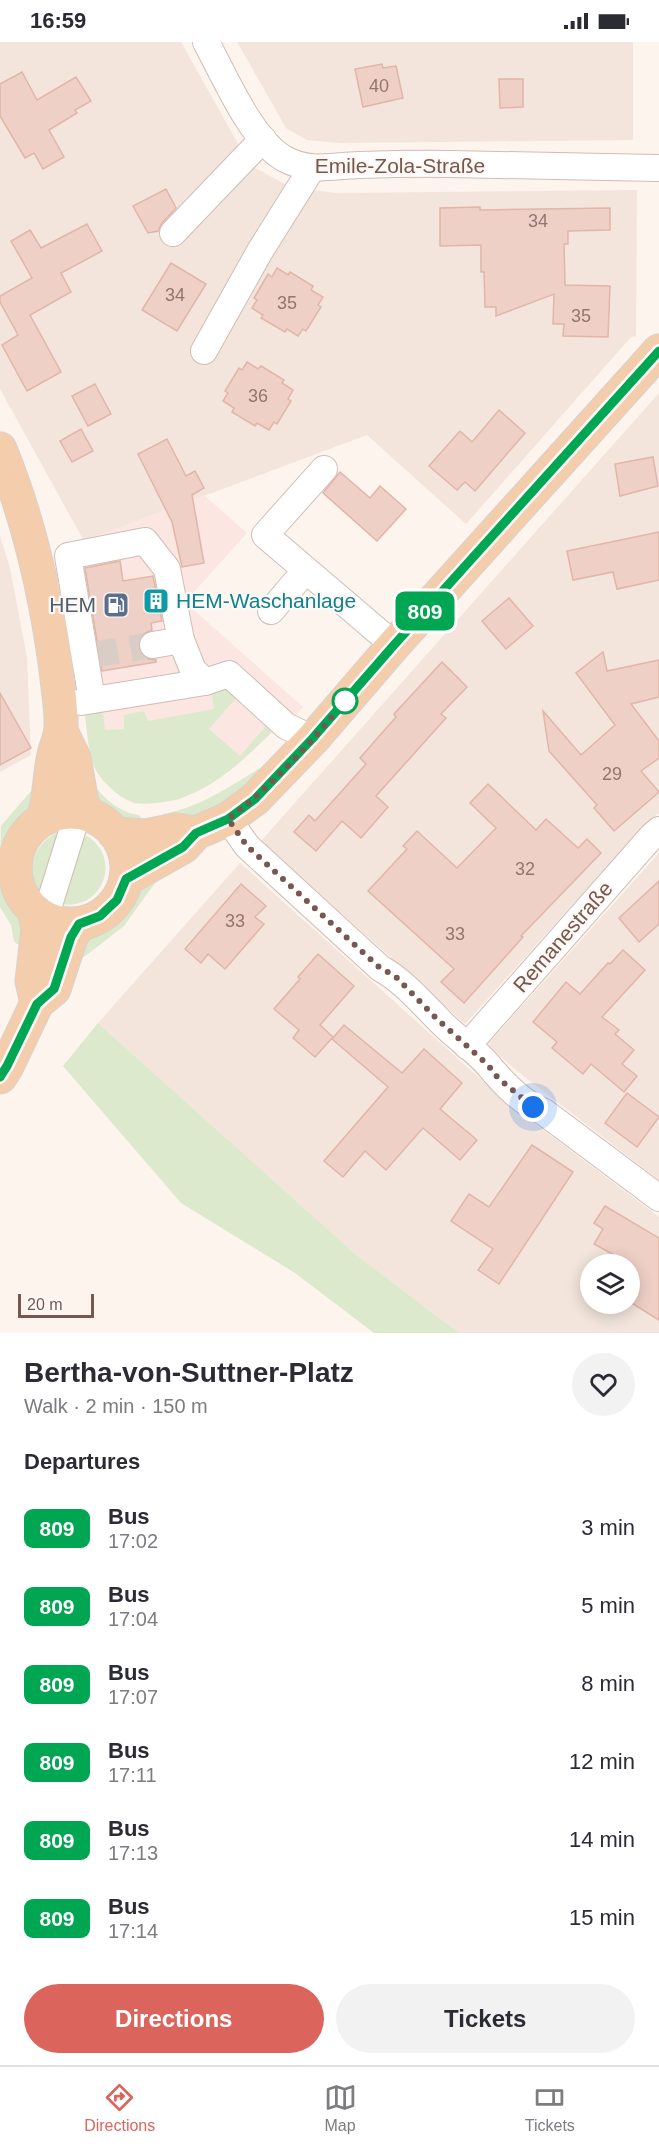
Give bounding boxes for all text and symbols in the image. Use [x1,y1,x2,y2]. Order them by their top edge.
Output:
text: 16:59 [30,8,86,33]
house number: 40 [369,76,389,96]
street label: Emile-Zola-Straße [315,154,485,177]
house number: 34 [528,211,548,231]
house number: 34 [165,285,185,305]
house number: 35 [277,293,297,313]
house number: 35 [571,306,591,326]
house number: 36 [248,386,268,406]
building icon: HEM-Waschanlage [141,586,171,616]
place label: HEM-Waschanlage [176,589,356,612]
fuel station icon: HEM [101,590,131,620]
line badge: 809 [390,592,460,630]
place label: HEM [49,593,96,616]
text: 809 [407,600,443,623]
unlabelled marker [332,688,358,714]
house number: 29 [602,764,622,784]
house number: 32 [515,859,535,879]
street label: Remanestraße [508,877,617,997]
house number: 33 [225,911,245,931]
house number: 33 [445,924,465,944]
your location [518,1092,548,1122]
map controls [580,1254,640,1314]
button: layers [580,1254,640,1314]
scale bar [18,1291,94,1318]
text: 20 m [27,1296,63,1313]
button: heart [572,1353,635,1416]
text: Bertha-von-Suttner-Platz [24,1357,354,1388]
text: Walk · 2 min · 150 m [24,1395,208,1417]
text: Departures [24,1449,140,1474]
text: Bus [108,1504,150,1529]
text: 3 min [581,1515,635,1540]
text: 809 [39,1517,75,1540]
text: 17:02 [108,1530,158,1552]
text: Bus [108,1582,150,1607]
text: 5 min [581,1593,635,1618]
text: 809 [39,1595,75,1618]
text: 17:04 [108,1608,158,1630]
text: Bus [108,1660,150,1685]
text: 8 min [581,1671,635,1696]
text: 809 [39,1673,75,1696]
text: 17:07 [108,1686,158,1708]
text: Bus [108,1738,150,1763]
text: 12 min [569,1749,635,1774]
text: 809 [39,1751,75,1774]
text: 17:11 [108,1764,157,1786]
text: Bus [108,1816,150,1841]
text: 14 min [569,1827,635,1852]
text: 809 [39,1829,75,1852]
text: 17:13 [108,1842,158,1864]
text: Bus [108,1894,150,1919]
text: 15 min [569,1905,635,1930]
text: 809 [39,1907,75,1930]
text: 17:14 [108,1920,158,1942]
button: Directions [24,1984,324,2053]
button: Tickets [336,1984,635,2053]
tab: Directions [84,2081,155,2135]
tab: Map [324,2081,357,2135]
tab: Tickets [525,2081,575,2135]

